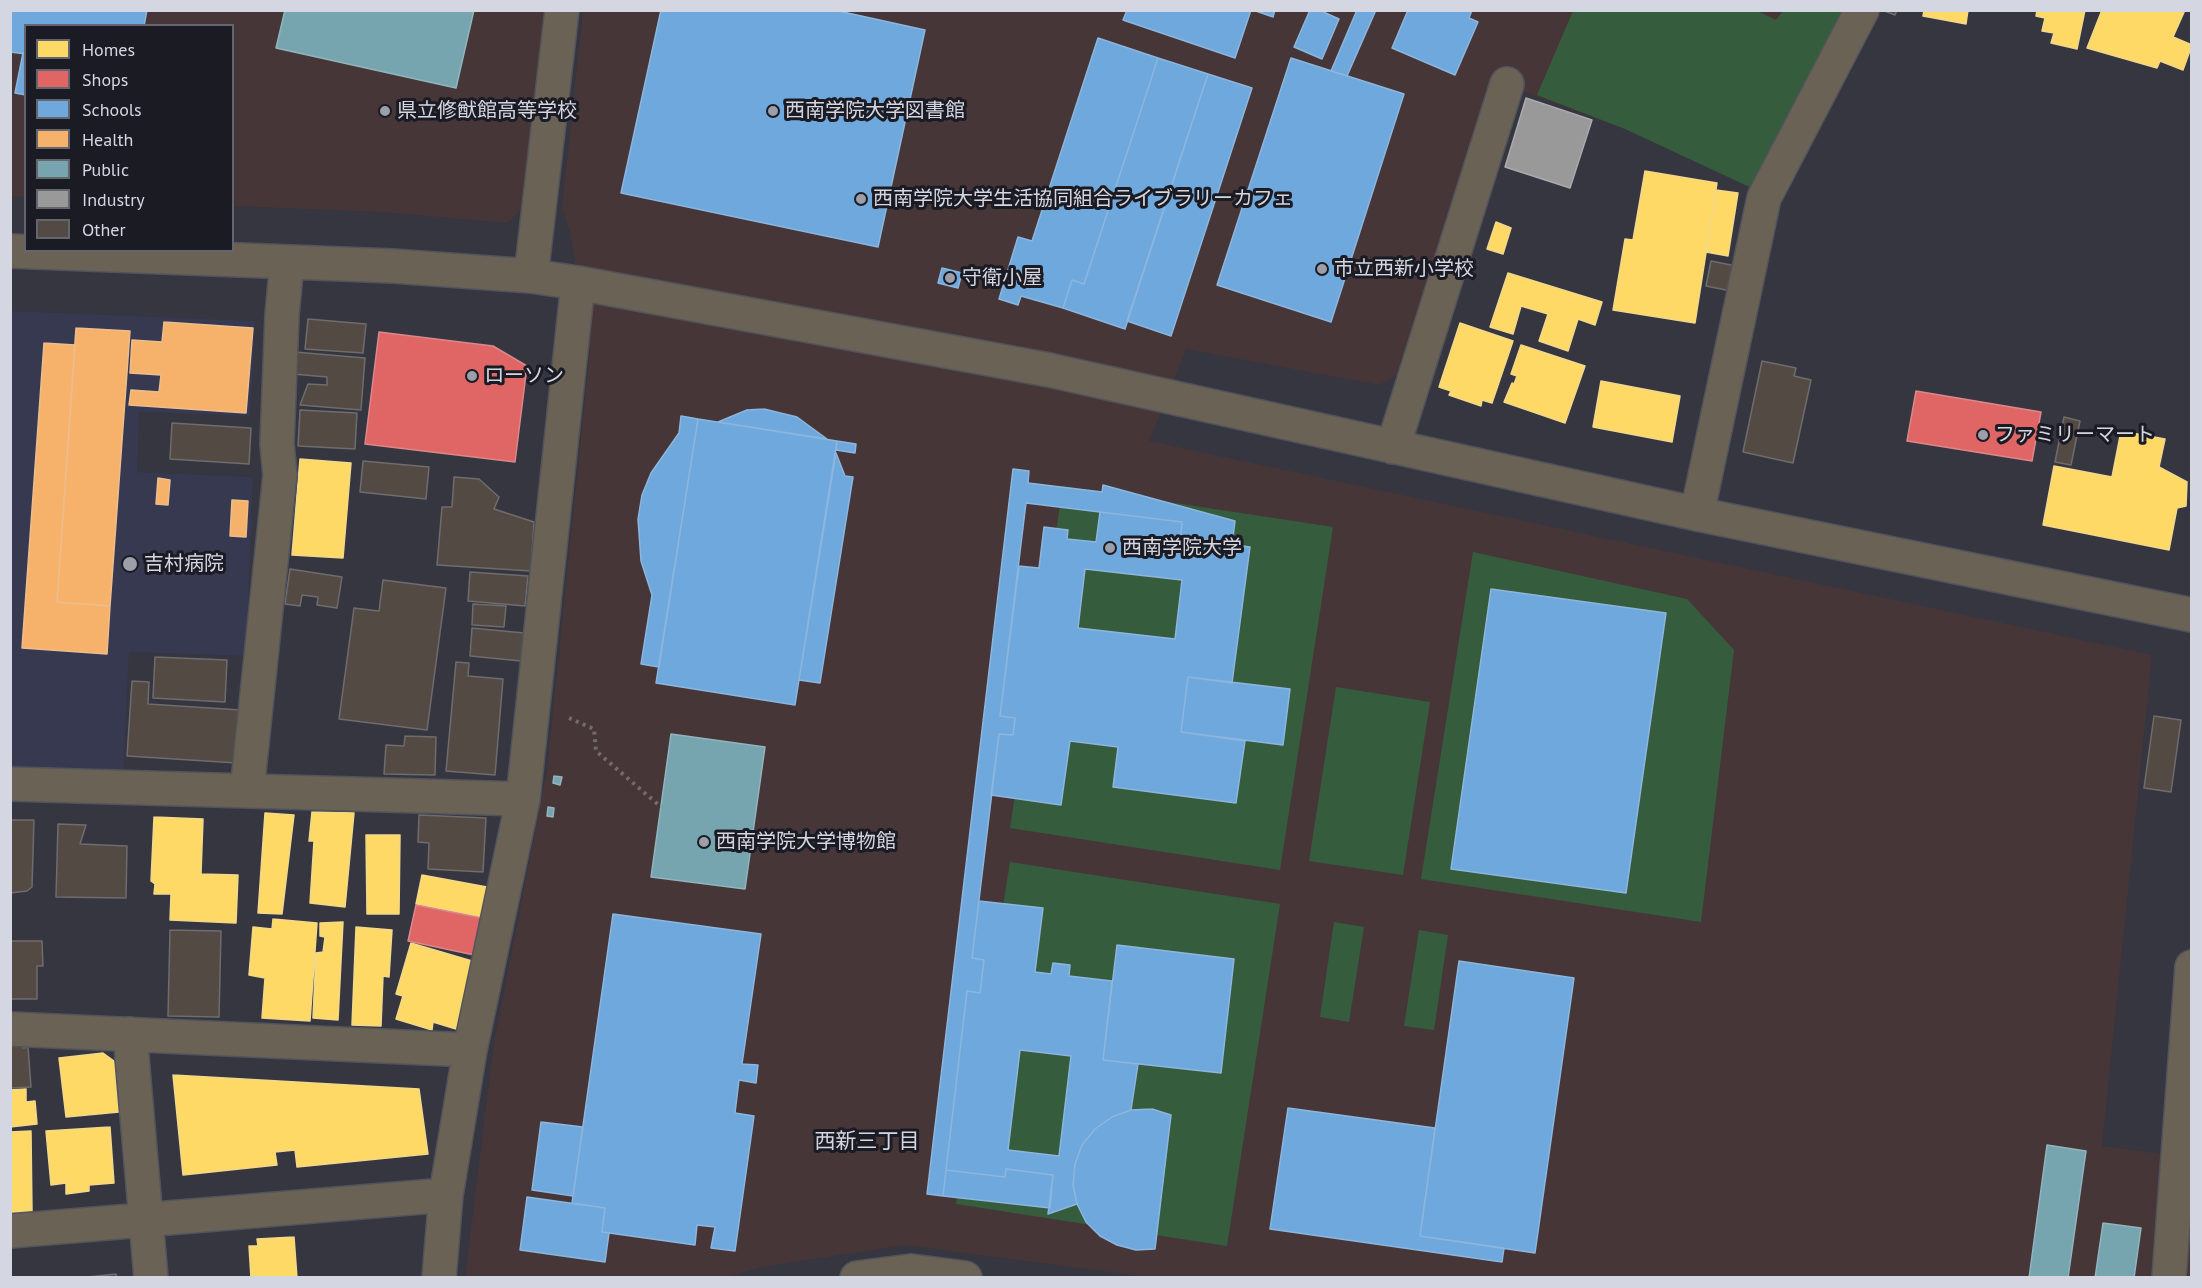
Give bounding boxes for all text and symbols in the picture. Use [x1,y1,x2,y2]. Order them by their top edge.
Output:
legend [24,24,234,252]
text: Homes [82,38,135,61]
text: Shops [82,68,128,91]
text: Schools [82,98,142,121]
place label: 県立修猷館高等学校 [397,99,577,123]
place label: 西南学院大学図書館 [785,99,965,123]
marker: 県立修猷館高等学校 [378,104,392,118]
marker: 西南学院大学図書館 [766,104,780,118]
text: Health [82,128,133,151]
text: Public [82,158,129,181]
place label: 西南学院大学生活協同組合ライブラリーカフェ [873,187,1293,211]
text: Industry [82,188,145,211]
marker: 西南学院大学生活協同組合ライブラリーカフェ [854,192,868,206]
text: Other [82,218,126,241]
place label: 市立西新小学校 [1334,257,1474,281]
marker: 市立西新小学校 [1315,262,1329,276]
place label: 守衛小屋 [962,266,1042,290]
marker: 守衛小屋 [943,271,957,285]
place label: ローソン [484,364,564,388]
marker: ローソン [465,369,479,383]
place label: ファミリーマート [1995,423,2155,447]
marker: ファミリーマート [1976,428,1990,442]
place label: 西南学院大学 [1122,536,1242,560]
marker: 西南学院大学 [1103,541,1117,555]
place label: 吉村病院 [144,552,224,576]
marker: 吉村病院 [121,555,139,573]
place label: 西南学院大学博物館 [716,830,896,854]
marker: 西南学院大学博物館 [697,835,711,849]
district label: 西新三丁目 [815,1129,919,1155]

